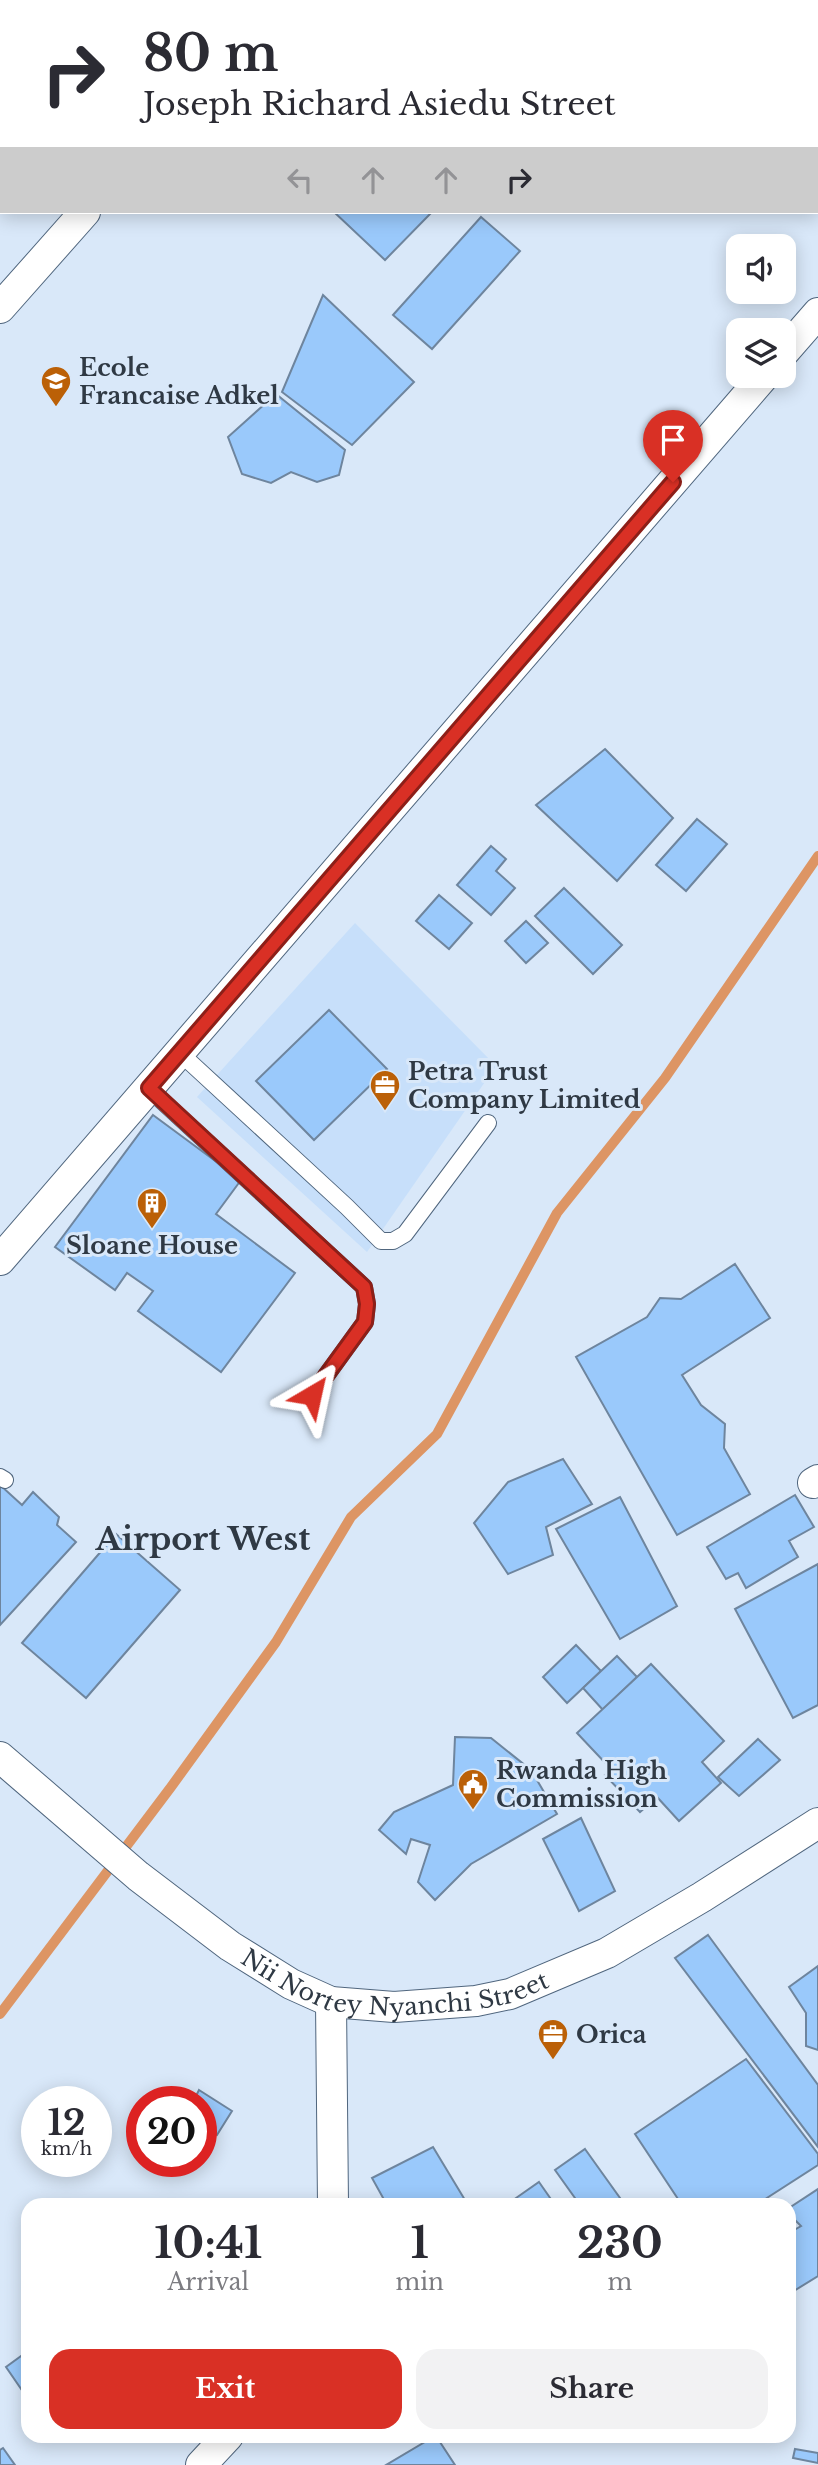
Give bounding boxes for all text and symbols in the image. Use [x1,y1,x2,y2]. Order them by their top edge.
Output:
text: 80 m [143,23,278,84]
icon: right [28,28,119,119]
text: Joseph Richard Asiedu Street [143,84,616,124]
icon: left [281,161,319,199]
icon: ahead [354,161,392,199]
icon: ahead [427,161,465,199]
icon: right [500,161,538,199]
map controls [726,234,796,388]
button: sound [726,234,796,304]
button: layers [726,318,796,388]
place label: Ecole Francaise Adkel [79,353,279,410]
school or university icon: Ecole Francaise Adkel [39,364,73,408]
pin [643,410,703,482]
icon: arrive [654,421,692,459]
place label: Petra Trust Company Limited [408,1057,641,1114]
office icon: Petra Trust Company Limited [368,1068,402,1112]
building icon: Sloane House [135,1186,169,1230]
place label: Sloane House [66,1231,238,1260]
position arrow [275,1358,349,1432]
district label: Airport West [95,1519,311,1559]
place label: Rwanda High Commission [496,1756,667,1813]
public building icon: Rwanda High Commission [456,1767,490,1811]
street label: Nii Nortey Nyanchi Street [236,1942,553,2022]
office icon: Orica [536,2017,570,2061]
place label: Orica [576,2020,647,2049]
speed limit sign: 20 [126,2086,217,2177]
text: 12 [47,2101,86,2144]
text: km/h [41,2138,92,2160]
text: 10:41 [154,2217,262,2269]
text: 1 [411,2217,429,2269]
text: 230 [577,2217,663,2269]
text: Arrival [168,2268,249,2296]
text: min [395,2268,444,2296]
text: m [608,2268,632,2296]
button: Exit [49,2349,402,2429]
button: Share [416,2349,768,2429]

